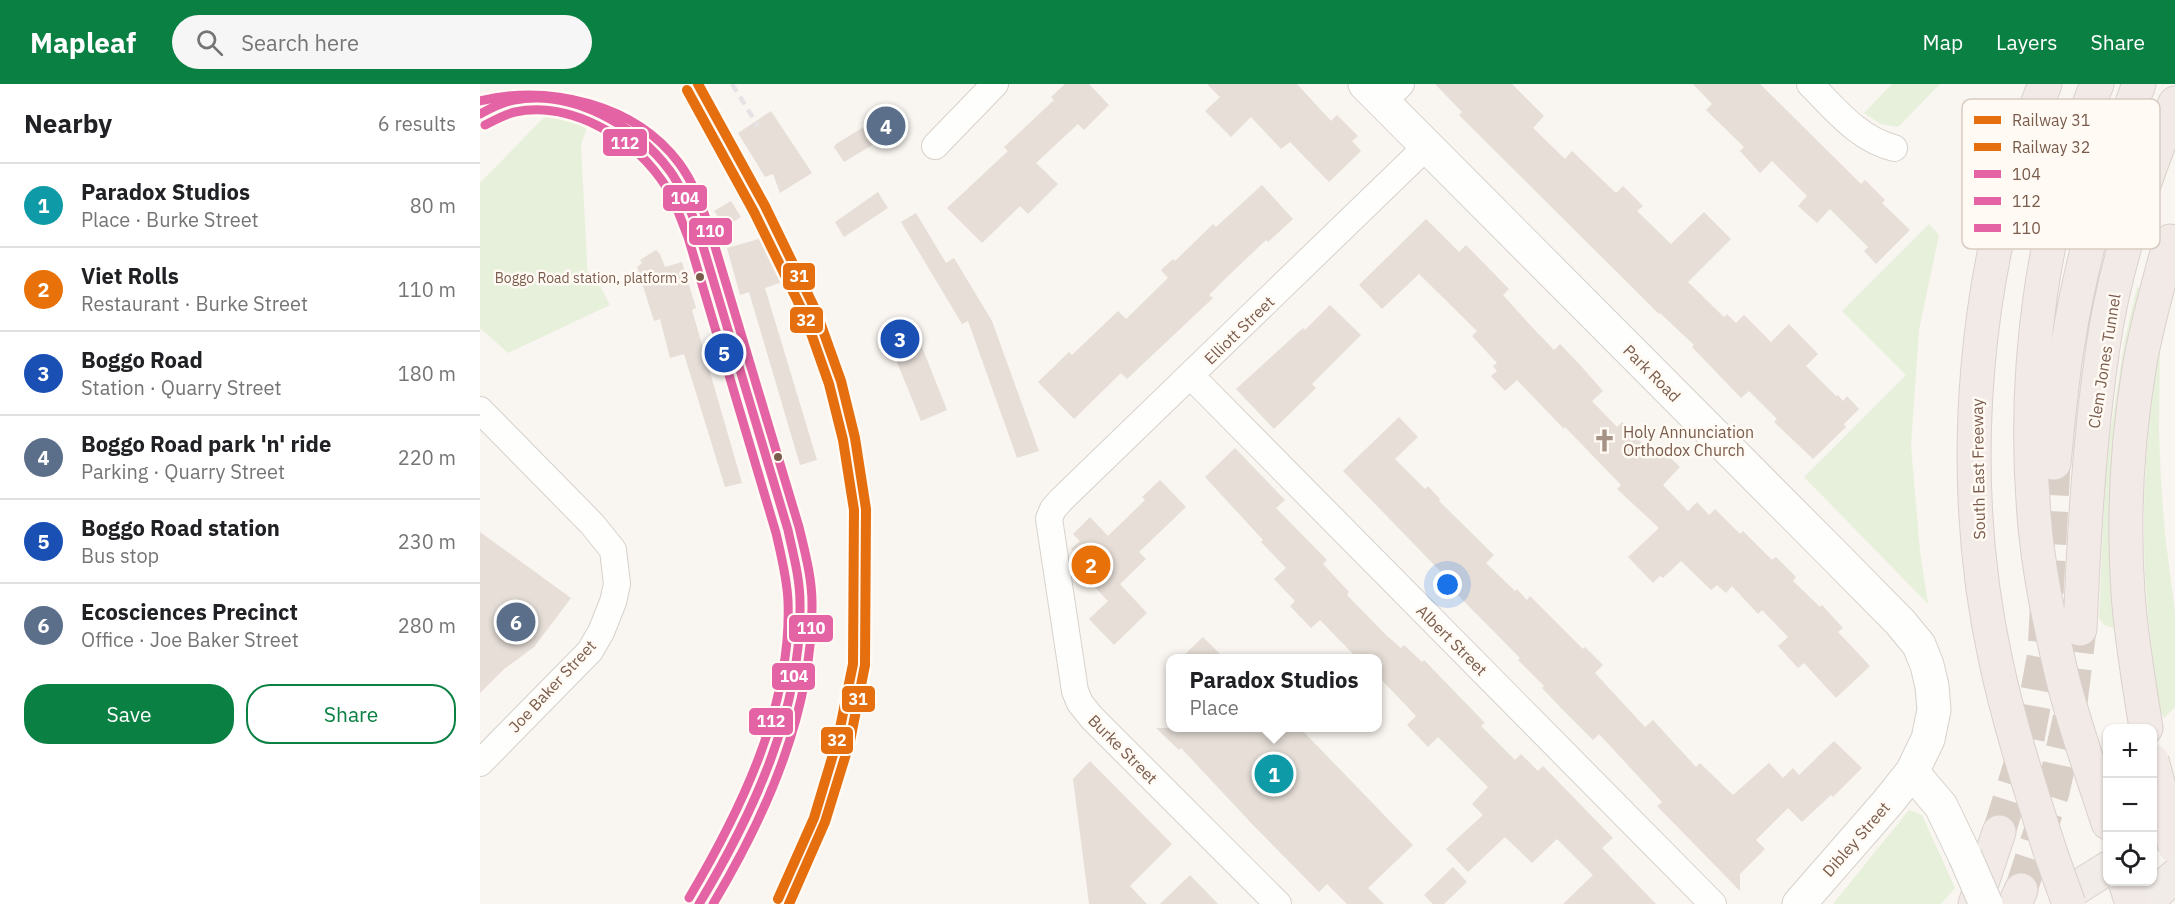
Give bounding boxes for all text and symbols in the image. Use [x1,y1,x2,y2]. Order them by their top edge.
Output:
search box [172,15,592,69]
text: Mapleaf [30,24,136,61]
icon: search [193,26,226,59]
text: Search here [241,28,359,57]
text: Map [1923,28,1963,56]
text: Layers [1996,28,2058,56]
text: Share [2091,28,2145,56]
legend [1962,99,2160,249]
pin: 4 [866,104,906,148]
text: Nearby [24,106,112,140]
text: 6 results [378,110,456,137]
text: Railway 31 [2012,110,2090,130]
line badge: 112 [602,128,648,157]
text: 112 [611,133,639,153]
text: Railway 32 [2012,137,2090,157]
text: 104 [2012,164,2041,184]
text: Paradox Studios [81,177,250,206]
line badge: 104 [662,184,708,212]
text: 104 [671,188,700,208]
text: 112 [2012,191,2041,211]
text: 1 [38,192,50,219]
text: 80 m [410,192,456,219]
text: Place · Burke Street [81,206,259,233]
line badge: 110 [688,217,733,246]
text: 110 [2012,218,2041,238]
text: 110 [696,221,725,241]
text: Viet Rolls [81,261,179,290]
line badge: 31 [782,262,816,291]
text: 31 [789,266,809,286]
place label: Boggo Road station, platform 3 [495,269,689,287]
marker: Boggo Road station, platform 3 [694,271,706,283]
text: 2 [38,276,50,303]
text: 110 m [398,276,456,303]
text: Restaurant · Burke Street [81,290,308,317]
street label: Elliott Street [1200,292,1278,368]
street label: Clem Jones Tunnel [2083,292,2125,430]
line badge: 32 [789,306,824,334]
text: 32 [796,310,816,330]
pin: 3 [880,316,920,362]
pin: 5 [704,330,744,376]
street label: Park Road [1619,340,1685,406]
text: Boggo Road [81,345,203,374]
text: 3 [38,360,50,387]
text: 180 m [398,360,456,387]
text: Station · Quarry Street [81,374,282,401]
street label: South East Freeway [1967,398,1989,540]
place label: Holy Annunciation Orthodox Church [1623,422,1754,460]
church icon: Holy Annunciation Orthodox Church [1592,428,1618,454]
text: Boggo Road park 'n' ride [81,429,331,458]
text: 4 [38,444,50,471]
text: 220 m [398,444,456,471]
unlabelled marker [772,451,784,463]
text: Parking · Quarry Street [81,458,285,485]
text: Boggo Road station [81,513,280,542]
text: 5 [38,528,50,555]
text: 230 m [398,528,456,555]
text: Bus stop [81,542,159,569]
pin: 2 [1072,542,1110,588]
your location [1433,570,1462,599]
text: Ecosciences Precinct [81,597,298,626]
pin: 6 [496,600,536,644]
street label: Albert Street [1412,600,1492,680]
text: 6 [38,612,50,639]
text: 280 m [398,612,456,639]
line badge: 110 [788,614,834,643]
text: 110 [797,618,826,638]
text: Office · Joe Baker Street [81,626,299,653]
street label: Joe Baker Street [504,636,600,736]
popup [1166,654,1382,732]
line badge: 104 [771,662,816,691]
text: Paradox Studios [1190,665,1358,694]
text: 104 [780,666,809,686]
button: Save [24,684,234,744]
button: Share [246,684,456,744]
line badge: 31 [841,685,876,713]
text: 31 [848,689,868,709]
text: Place [1190,694,1239,721]
line badge: 112 [748,707,794,736]
street label: Burke Street [1084,710,1162,788]
text: 112 [757,711,785,731]
map controls [2103,724,2157,886]
button: + [2103,724,2157,778]
line badge: 32 [820,726,854,755]
text: 32 [827,730,847,750]
pin: 1 [1254,752,1294,796]
button: − [2103,778,2157,832]
street label: Dibley Street [1818,797,1894,881]
button: locate [2103,832,2157,886]

